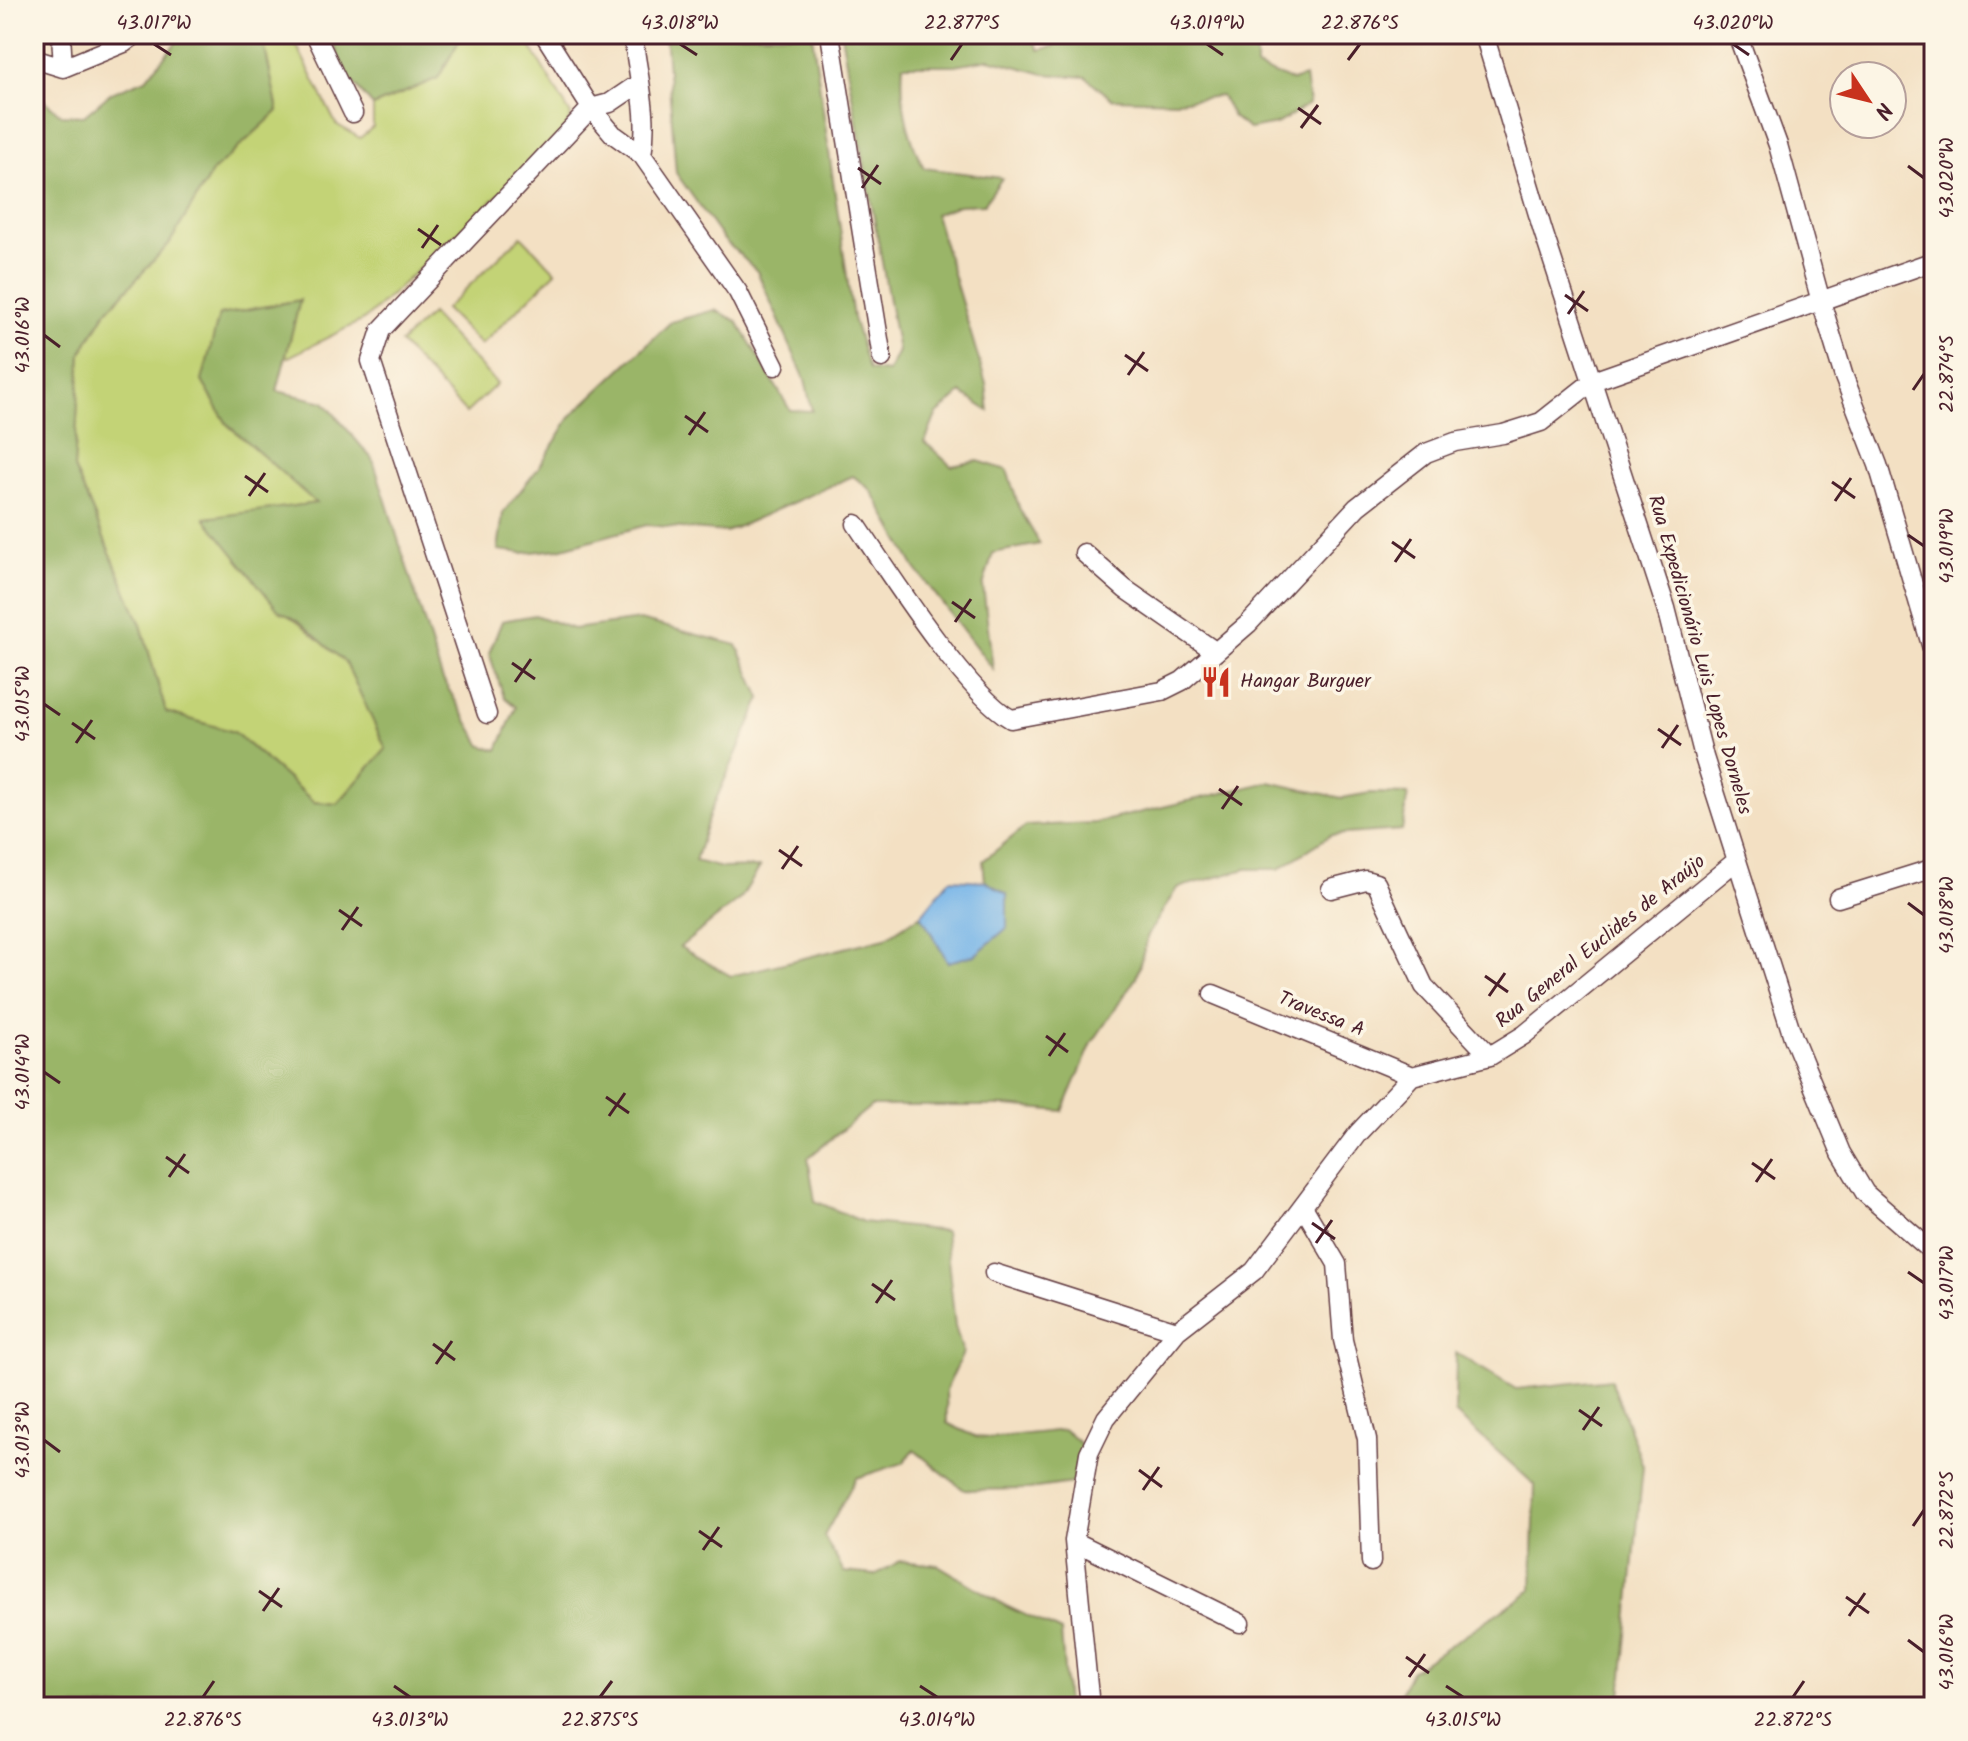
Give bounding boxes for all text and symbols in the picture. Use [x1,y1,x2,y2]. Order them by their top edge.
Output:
text: 43.017°W [116,8,192,40]
text: 43.018°W [641,8,719,40]
text: 22.877°S [924,8,1000,40]
text: 43.019°W [1169,8,1245,40]
text: 22.876°S [1321,8,1399,40]
text: 43.020°W [1692,8,1774,40]
north arrow [1828,60,1908,140]
text: N [1864,94,1901,126]
text: 43.020°W [1932,137,1964,219]
text: 43.016°W [8,297,40,374]
text: 22.874°S [1932,335,1964,413]
street label: Rua Expedicionário Luis Lopes Dorneles [1638,491,1760,819]
text: 43.019°W [1932,508,1964,584]
restaurant icon: Hangar Burguer [1199,665,1233,699]
text: 43.015°W [8,666,40,742]
place label: Hangar Burguer [1240,666,1372,698]
street label: Rua General Euclides de Araújo [1489,847,1713,1037]
text: 43.018°W [1932,876,1964,954]
street label: Travessa A [1273,983,1369,1047]
text: 43.014°W [8,1034,40,1110]
text: 43.017°W [1932,1245,1964,1321]
text: 43.013°W [8,1401,40,1479]
text: 22.872°S [1932,1470,1964,1549]
text: 43.016°W [1932,1614,1964,1691]
text: 22.876°S [164,1705,242,1737]
text: 43.013°W [371,1705,449,1737]
text: 22.875°S [561,1705,639,1737]
text: 43.014°W [899,1705,975,1737]
text: 43.015°W [1425,1705,1501,1737]
text: 22.872°S [1754,1705,1833,1737]

